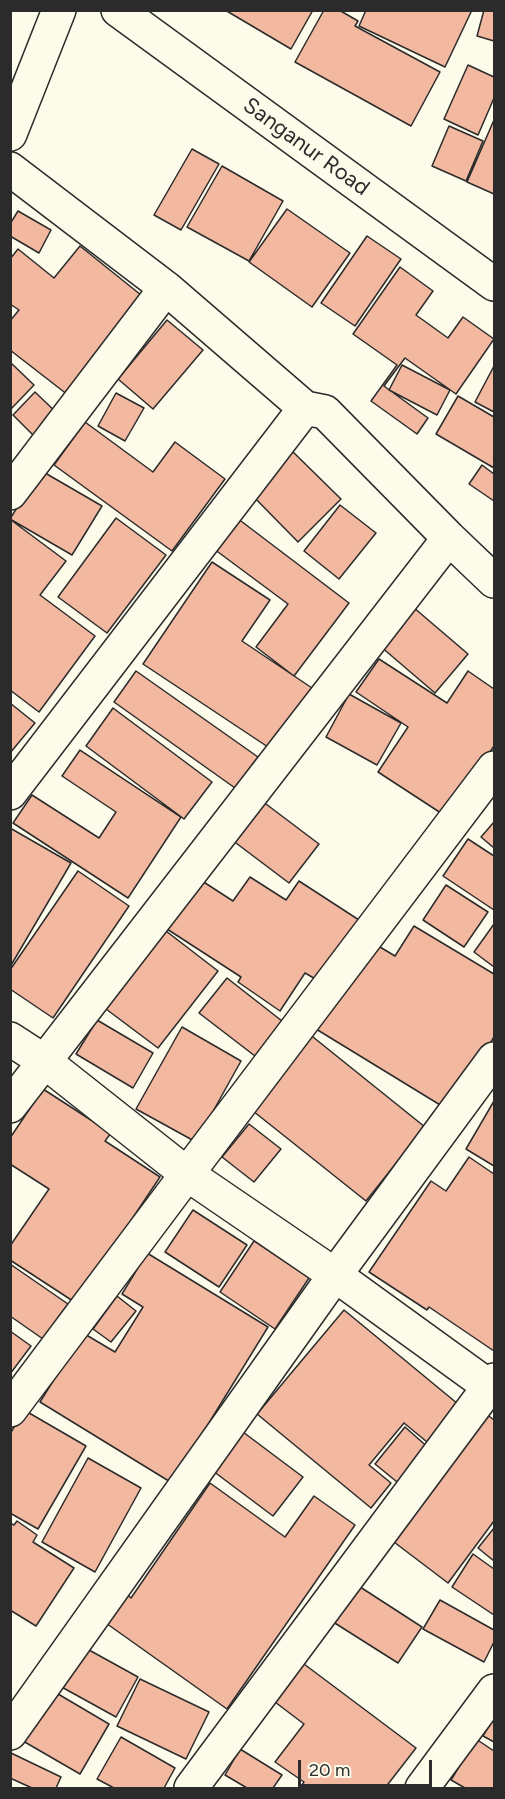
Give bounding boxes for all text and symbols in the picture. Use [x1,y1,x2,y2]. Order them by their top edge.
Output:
street label: Sanganur Road [238,92,374,202]
scale bar [301,1748,434,1786]
text: 20 m [309,1759,350,1781]

